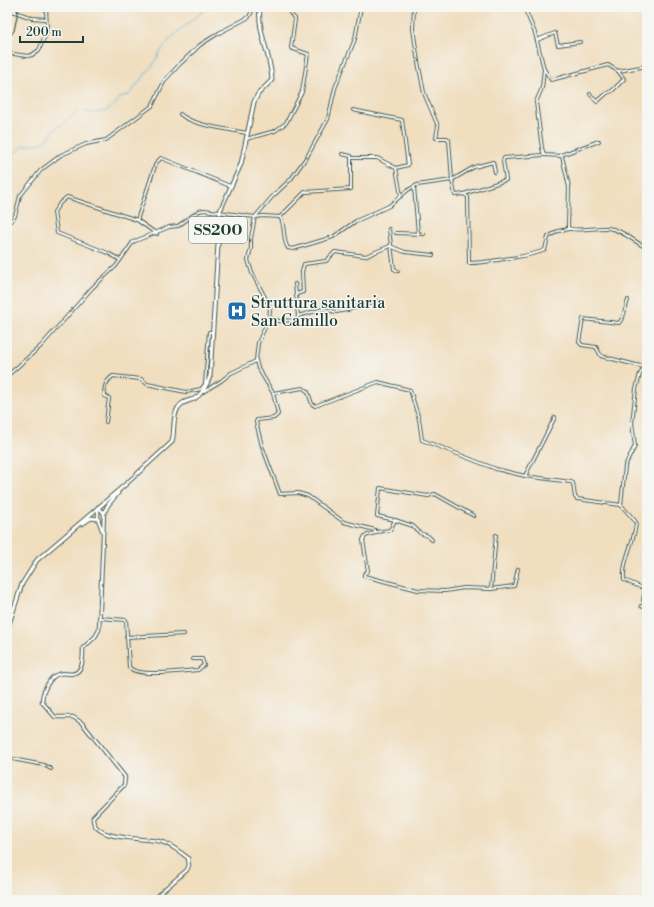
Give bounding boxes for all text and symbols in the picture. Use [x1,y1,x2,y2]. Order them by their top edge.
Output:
scale bar [20,18,83,44]
text: 200 m [26,25,62,40]
road number: SS200 [189,217,247,243]
place label: Struttura sanitaria San Camillo [251,293,386,331]
hospital icon: Struttura sanitaria San Camillo [226,300,248,322]

